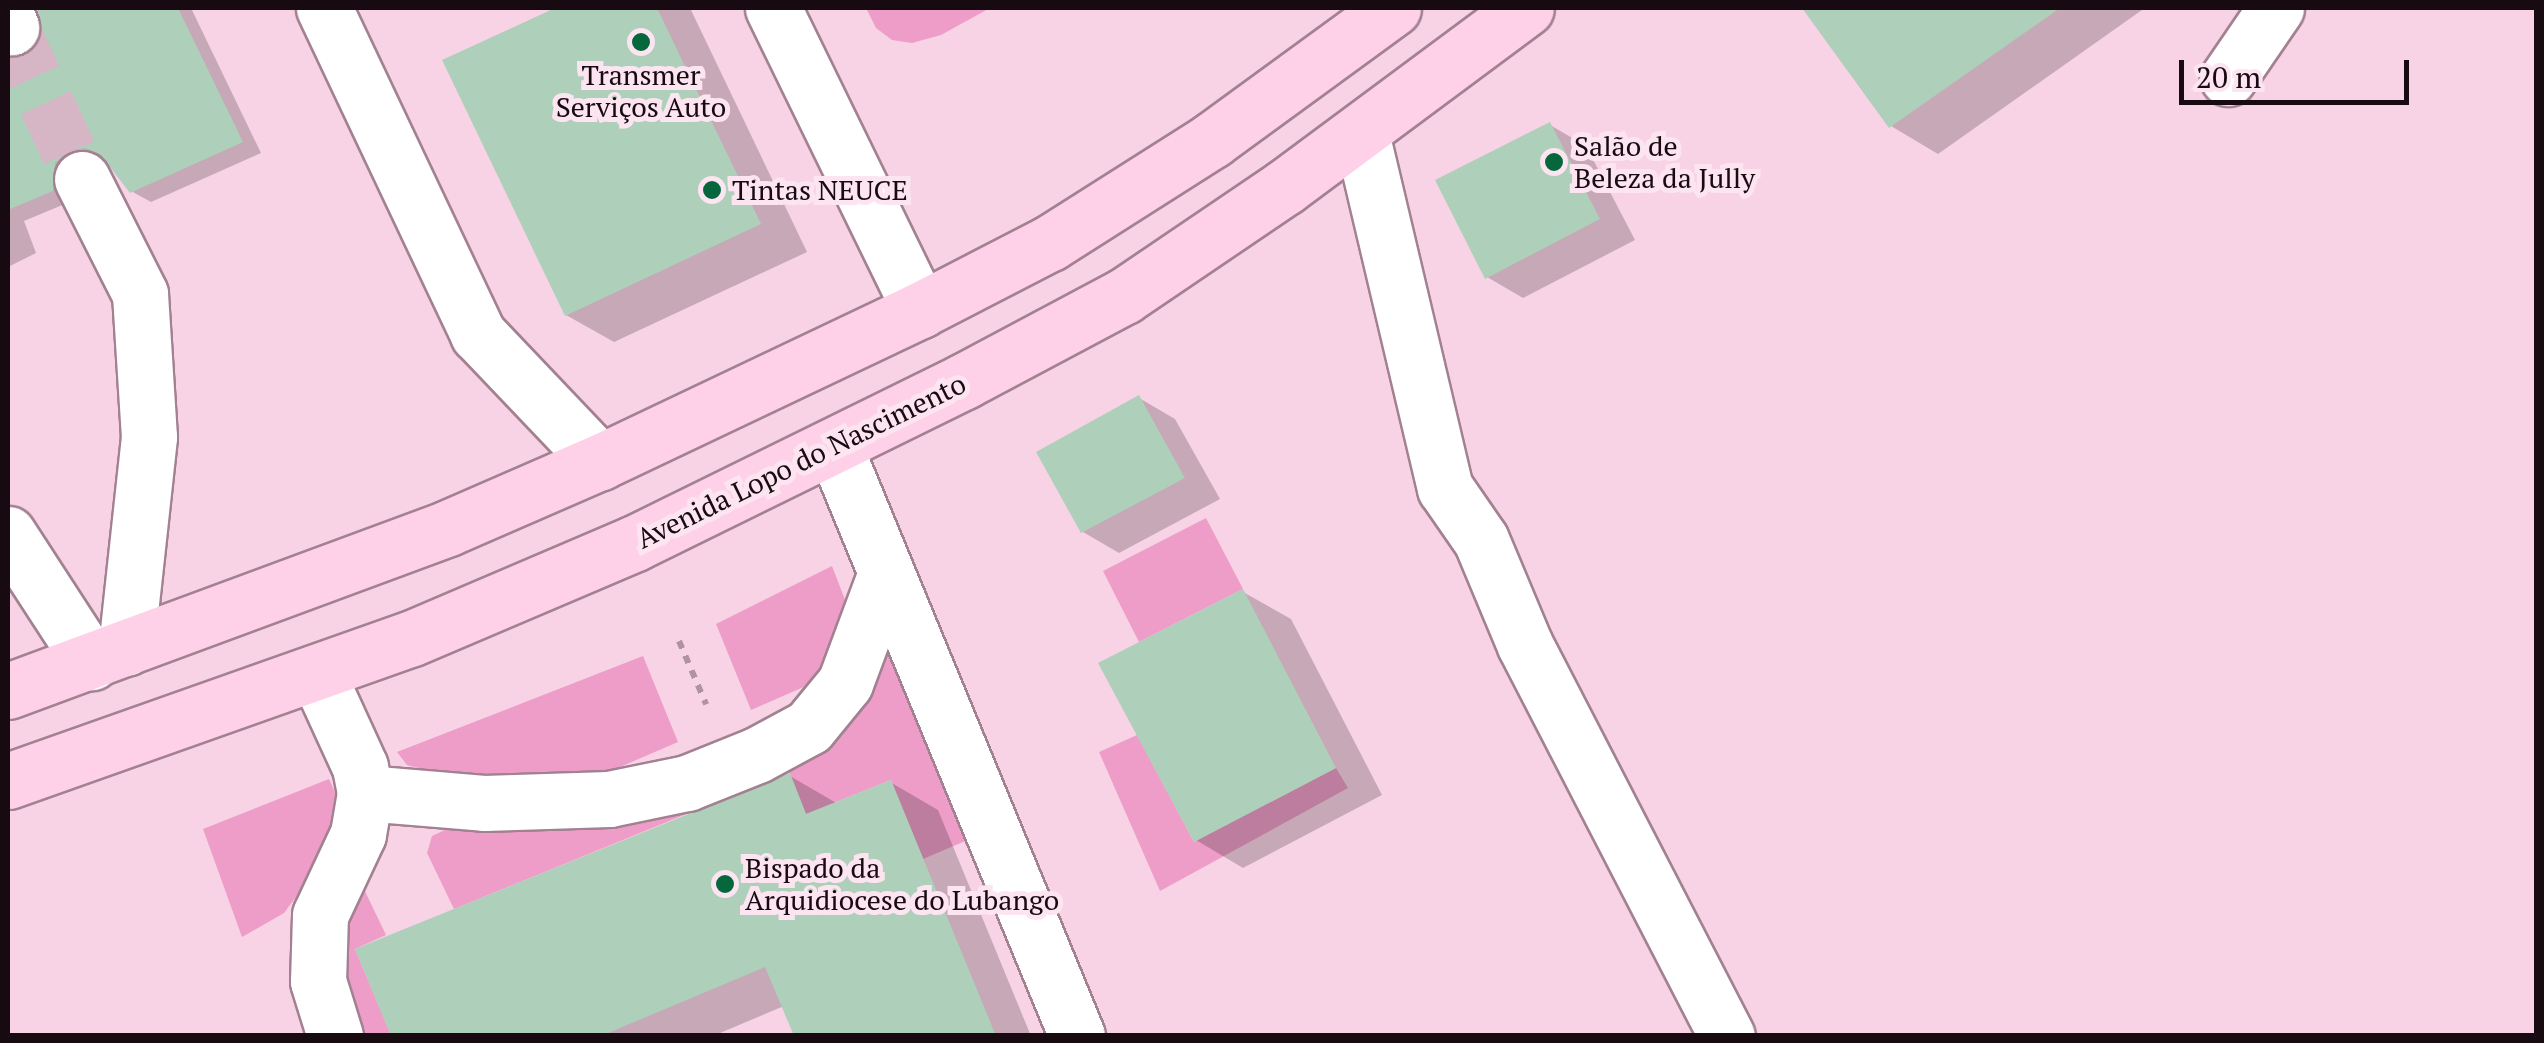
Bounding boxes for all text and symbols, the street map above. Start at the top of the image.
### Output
marker: Transmer Serviços Auto [630,31,652,53]
scale bar [2184,40,2414,102]
text: 20 m [2196,57,2261,97]
place label: Transmer Serviços Auto [556,58,726,124]
place label: Salão de Beleza da Jully [1574,129,1755,195]
marker: Salão de Beleza da Jully [1543,151,1565,173]
place label: Tintas NEUCE [732,173,908,207]
marker: Tintas NEUCE [701,179,723,201]
street label: Avenida Lopo do Nascimento [631,367,971,555]
place label: Bispado da Arquidiocese do Lubango [745,851,1059,917]
marker: Bispado da Arquidiocese do Lubango [714,873,736,895]

